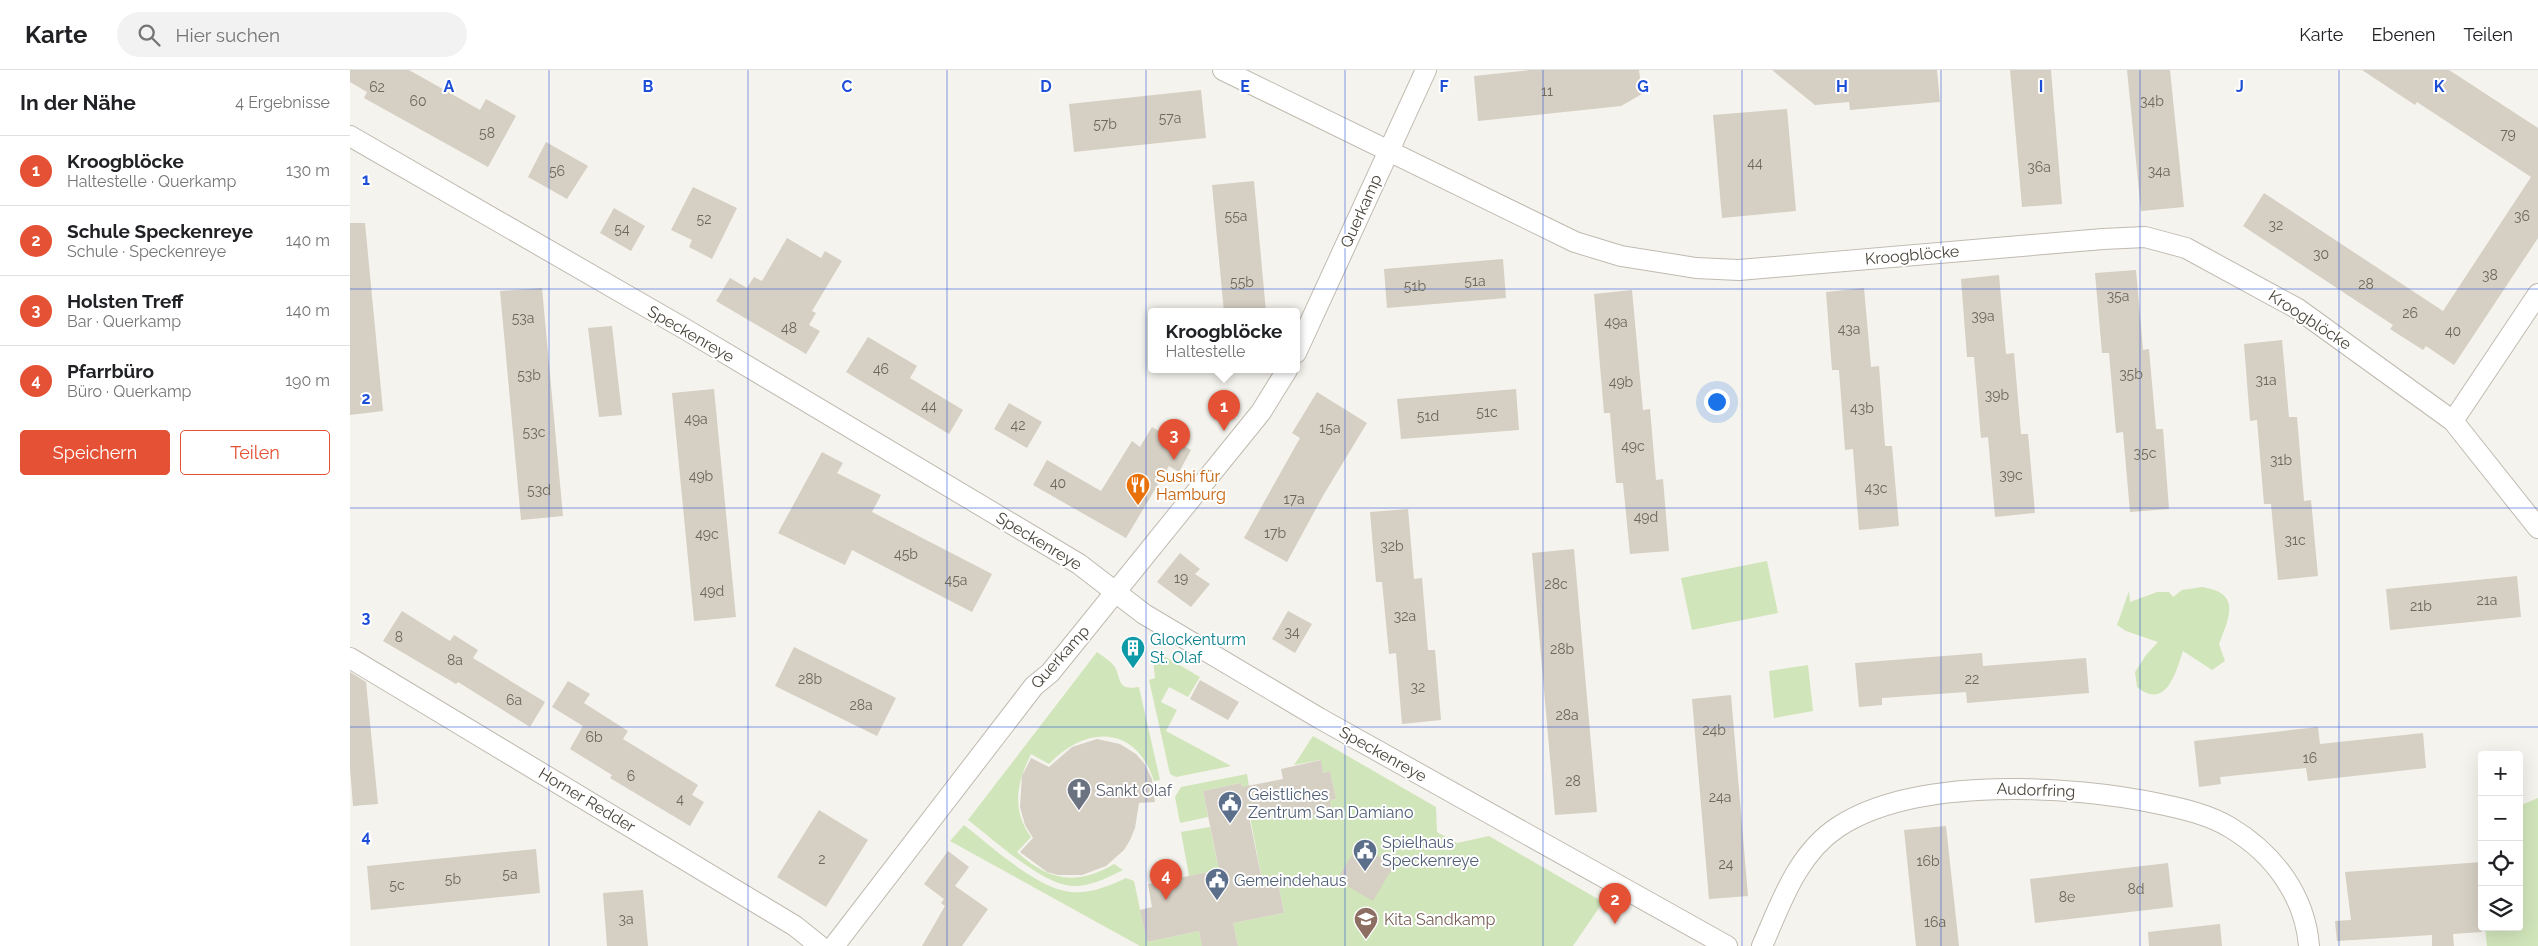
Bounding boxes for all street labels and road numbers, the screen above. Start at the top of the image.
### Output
street label: Querkamp [1336,171,1386,251]
street label: Kroogblöcke [1864,241,1960,269]
street label: Kroogblöcke [2265,286,2355,354]
street label: Speckenreye [644,302,738,366]
street label: Speckenreye [993,508,1085,574]
street label: Querkamp [1027,621,1093,692]
street label: Speckenreye [1336,722,1430,786]
street label: Horner Redder [535,764,639,836]
street label: Audorfring [1996,779,2076,801]

